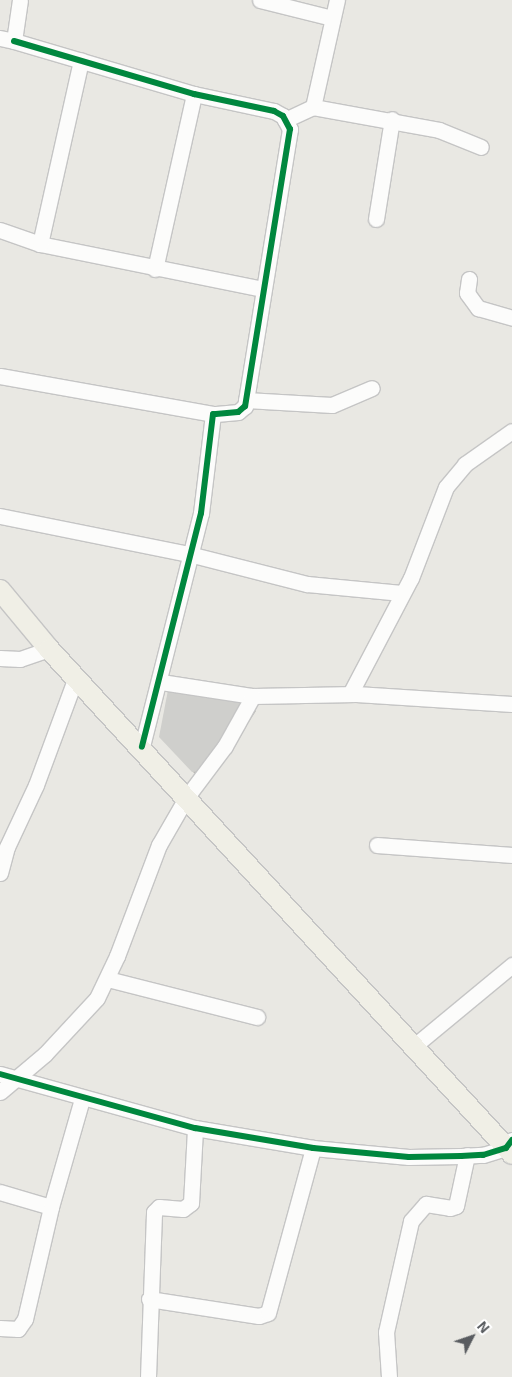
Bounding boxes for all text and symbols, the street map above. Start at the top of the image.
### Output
north arrow [447,1312,497,1362]
text: N [474,1317,493,1336]

